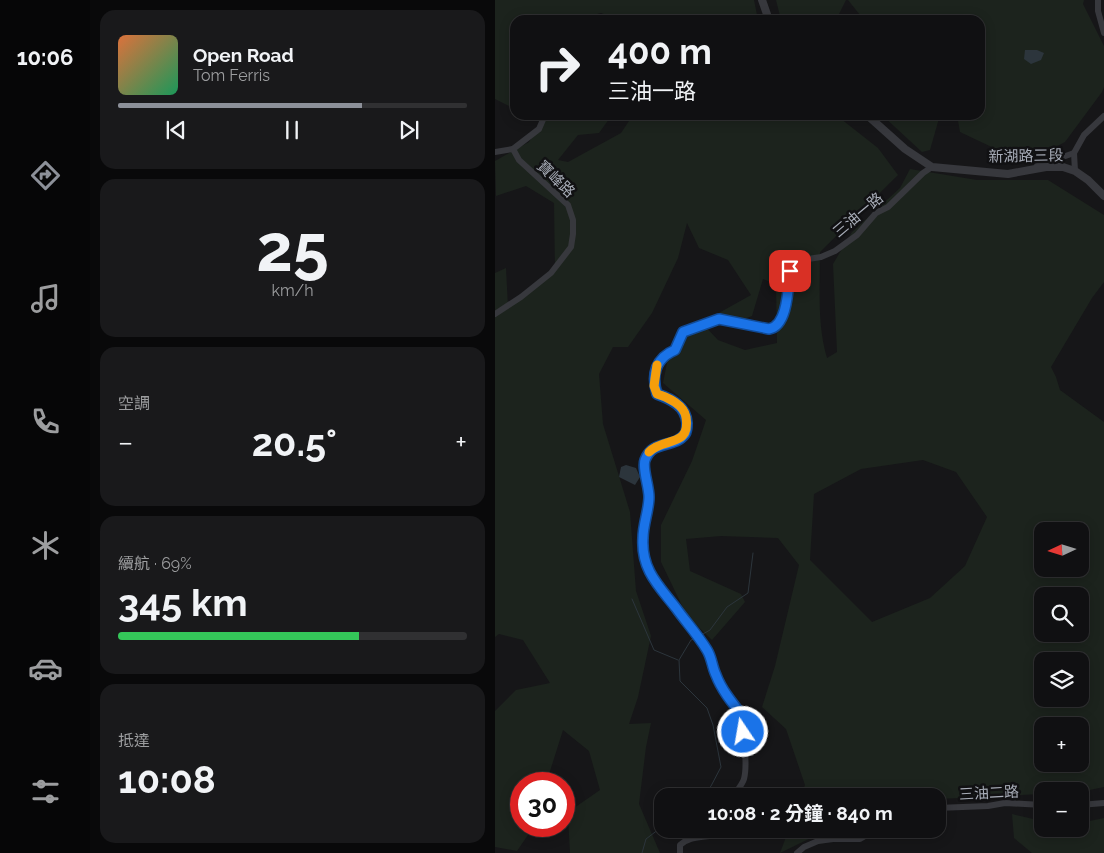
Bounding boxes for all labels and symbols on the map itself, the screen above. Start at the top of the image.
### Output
street label: 新湖路三段 [988,146,1064,166]
street label: 寶峰路 [534,157,578,201]
street label: 三油一路 [829,189,887,241]
pin [769,250,811,292]
north arrow [1034,522,1089,578]
position arrow [716,705,768,757]
speed limit sign: 30 [510,772,575,837]
street label: 三油二路 [959,782,1019,804]

